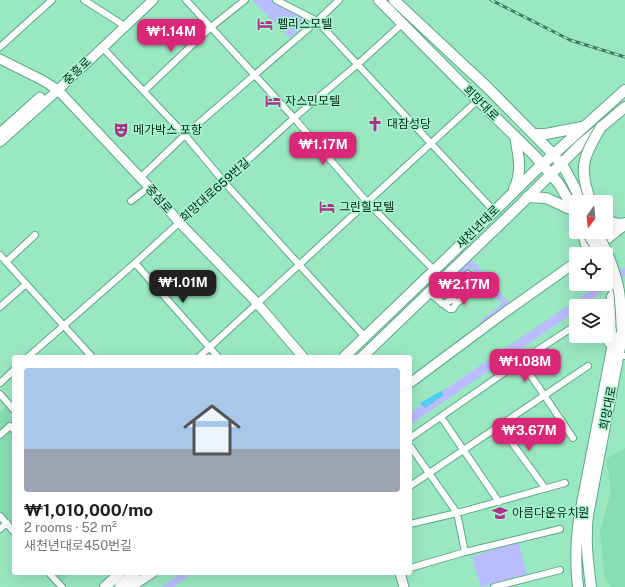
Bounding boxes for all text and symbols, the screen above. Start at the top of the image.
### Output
hotel icon: 펠리스모텔 [256,15,274,33]
place label: 펠리스모텔 [277,17,332,31]
pin: ₩1.14M [138,19,204,53]
text: ₩1.14M [146,24,196,39]
street label: 중흥로 [60,54,94,88]
street label: 희망대로 [460,82,502,124]
hotel icon: 자스민모텔 [264,92,282,110]
place label: 자스민모텔 [285,94,340,108]
church icon: 대잠성당 [366,115,384,133]
place label: 대잠성당 [387,117,431,131]
theatre icon: 메가박스 포항 [112,121,130,139]
place label: 메가박스 포항 [133,123,202,137]
pin: ₩1.17M [290,132,356,166]
text: ₩1.17M [298,137,348,152]
street label: 희망대로659번길 [177,155,253,225]
street label: 중섬로 [143,182,175,216]
north arrow [569,195,613,239]
map controls [569,195,613,343]
hotel icon: 그린힐모텔 [318,198,336,216]
place label: 그린힐모텔 [339,200,394,214]
street label: 새천년대로 [454,203,502,251]
button: locate [569,247,613,291]
pin: ₩1.01M [150,270,216,304]
pin: ₩2.17M [431,272,497,306]
text: ₩1.01M [158,275,208,290]
text: ₩2.17M [438,277,490,292]
button: layers [569,299,613,343]
pin: ₩1.08M [492,349,558,383]
text: ₩1.08M [499,354,551,369]
street label: 희망대로 [597,385,619,431]
icon: home [176,394,248,466]
pin: ₩3.67M [496,418,562,452]
text: ₩3.67M [501,423,557,438]
text: ₩1,010,000/mo [24,500,153,520]
school or university icon: 아름다운유치원 [491,504,509,522]
place label: 아름다운유치원 [512,506,589,520]
text: 2 rooms · 52 m² [24,520,117,535]
text: 새천년대로450번길 [24,538,132,553]

